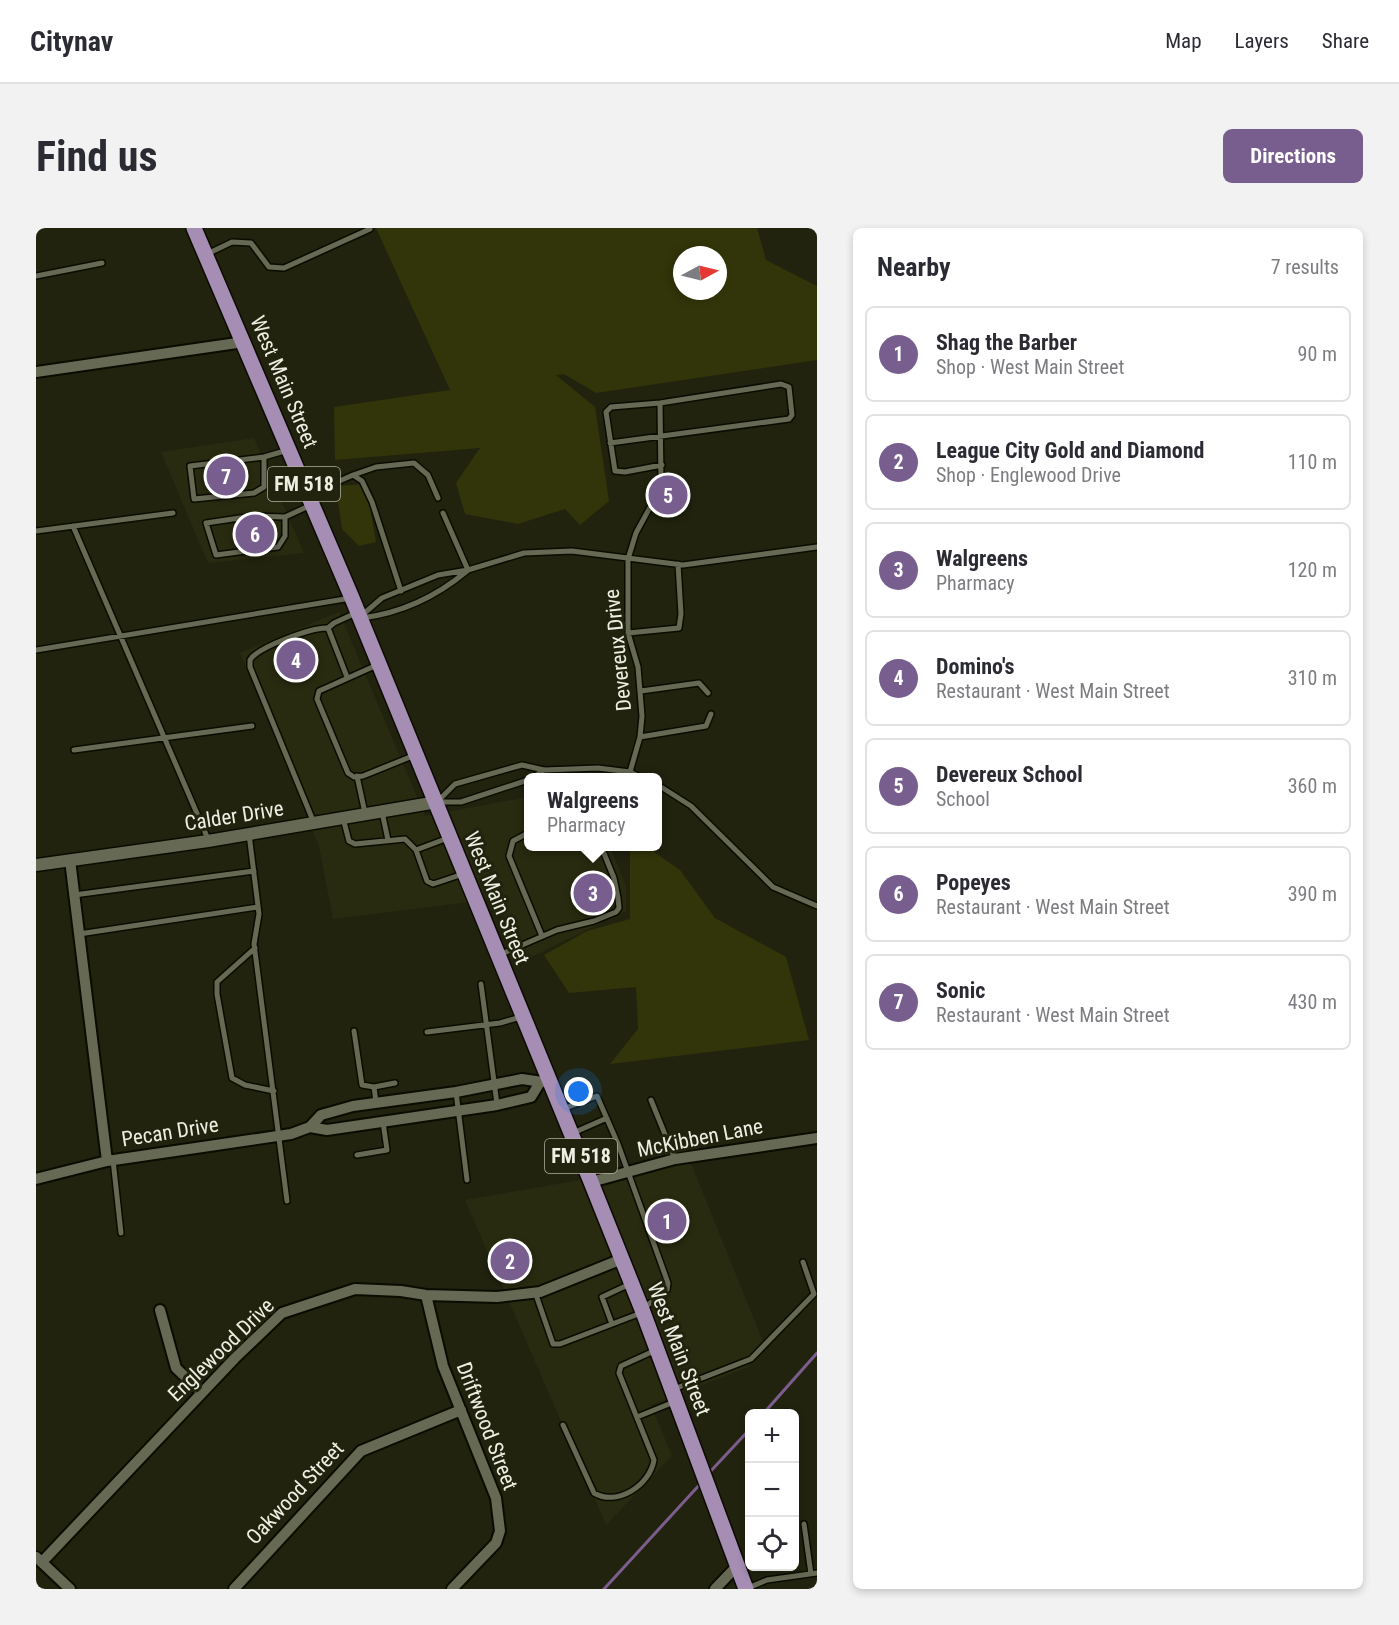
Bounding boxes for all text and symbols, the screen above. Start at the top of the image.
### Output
text: Citynav [30,25,113,58]
text: Map [1165,29,1202,53]
text: Layers [1235,29,1289,53]
text: Share [1322,29,1369,53]
button: Directions [1223,129,1363,183]
text: Find us [36,132,157,181]
north arrow [673,246,727,300]
text: Nearby [877,252,951,282]
text: 7 results [1271,255,1339,279]
street label: West Main Street [245,312,323,452]
text: Shag the Barber [936,330,1077,355]
text: 1 [893,342,904,366]
text: 90 m [1298,342,1337,366]
text: Shop · West Main Street [936,355,1124,379]
text: League City Gold and Diamond [936,438,1204,463]
text: 2 [893,450,904,474]
text: 110 m [1288,450,1337,474]
pin: 7 [206,454,246,498]
text: Shop · Englewood Drive [936,463,1121,487]
road number: FM 518 [268,467,340,501]
pin: 5 [648,472,688,518]
pin: 6 [236,512,274,556]
text: Walgreens [936,546,1028,571]
text: 3 [893,558,904,582]
text: 120 m [1288,558,1337,582]
text: Pharmacy [936,571,1015,595]
street label: Devereux Drive [600,588,636,712]
pin: 4 [276,638,316,682]
text: Domino's [936,654,1015,679]
text: 4 [893,666,904,690]
text: 310 m [1288,666,1337,690]
text: Restaurant · West Main Street [936,679,1170,703]
text: Devereux School [936,762,1083,787]
popup [524,773,662,851]
text: 5 [893,774,904,798]
text: 360 m [1288,774,1337,798]
text: School [936,787,990,811]
text: Walgreens [547,788,639,813]
street label: Calder Drive [183,796,285,836]
text: Pharmacy [547,813,626,837]
street label: West Main Street [459,828,535,968]
pin: 3 [574,870,612,916]
text: Popeyes [936,870,1011,895]
text: 6 [893,882,904,906]
text: 390 m [1288,882,1337,906]
text: Restaurant · West Main Street [936,895,1170,919]
text: Sonic [936,978,985,1003]
text: 7 [893,990,904,1014]
text: 430 m [1288,990,1337,1014]
text: Restaurant · West Main Street [936,1003,1170,1027]
your location [564,1077,593,1106]
street label: Pecan Drive [120,1112,220,1152]
street label: McKibben Lane [635,1114,765,1162]
road number: FM 518 [545,1139,617,1173]
pin: 1 [648,1198,686,1244]
pin: 2 [490,1238,530,1284]
street label: West Main Street [643,1279,715,1419]
street label: Englewood Drive [163,1294,279,1406]
street label: Driftwood Street [452,1359,522,1493]
map controls [745,1409,799,1571]
button: + [745,1409,799,1463]
street label: Oakwood Street [241,1437,349,1549]
button: − [745,1463,799,1517]
button: locate [745,1517,799,1571]

